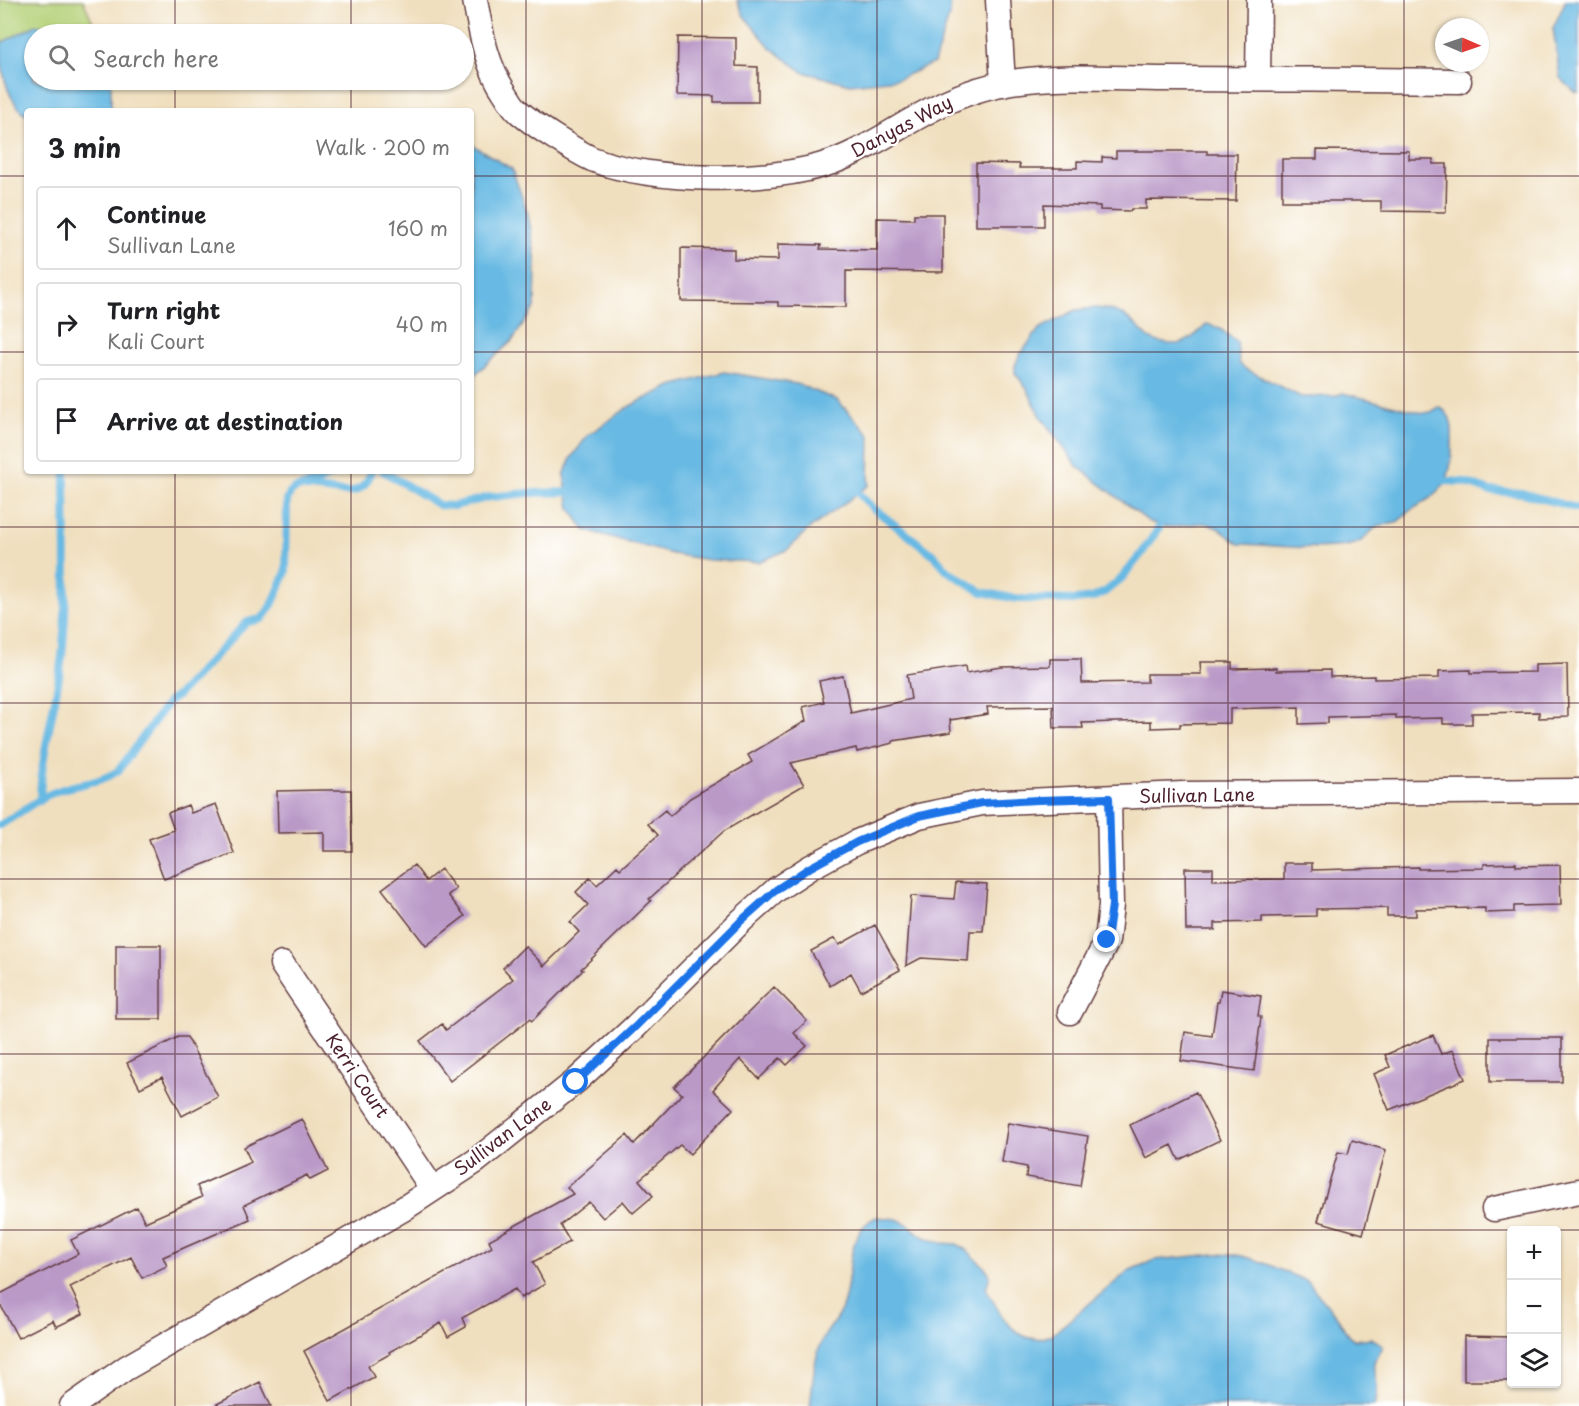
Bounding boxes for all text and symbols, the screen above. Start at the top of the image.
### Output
north arrow [1435,18,1489,72]
search box [24,24,474,90]
icon: search [45,41,78,74]
text: Search here [93,41,219,74]
street label: Danyas Way [846,88,957,164]
text: 3 min [48,128,121,167]
text: Walk · 200 m [315,132,450,162]
text: Continue [107,197,206,230]
icon: ahead [50,212,83,245]
text: 160 m [388,213,448,243]
text: Sullivan Lane [107,230,236,260]
text: Turn right [107,293,220,326]
icon: right [50,308,83,341]
text: 40 m [396,309,448,339]
text: Kali Court [107,326,205,356]
icon: arrive [50,404,83,437]
text: Arrive at destination [107,404,343,437]
street label: Sullivan Lane [1139,780,1255,809]
route end [1093,926,1119,952]
street label: Kerri Court [320,1028,396,1123]
route start [562,1068,588,1094]
street label: Sullivan Lane [448,1090,557,1182]
map controls [1507,1226,1561,1388]
button: + [1507,1226,1561,1280]
button: − [1507,1280,1561,1334]
button: layers [1507,1334,1561,1388]

